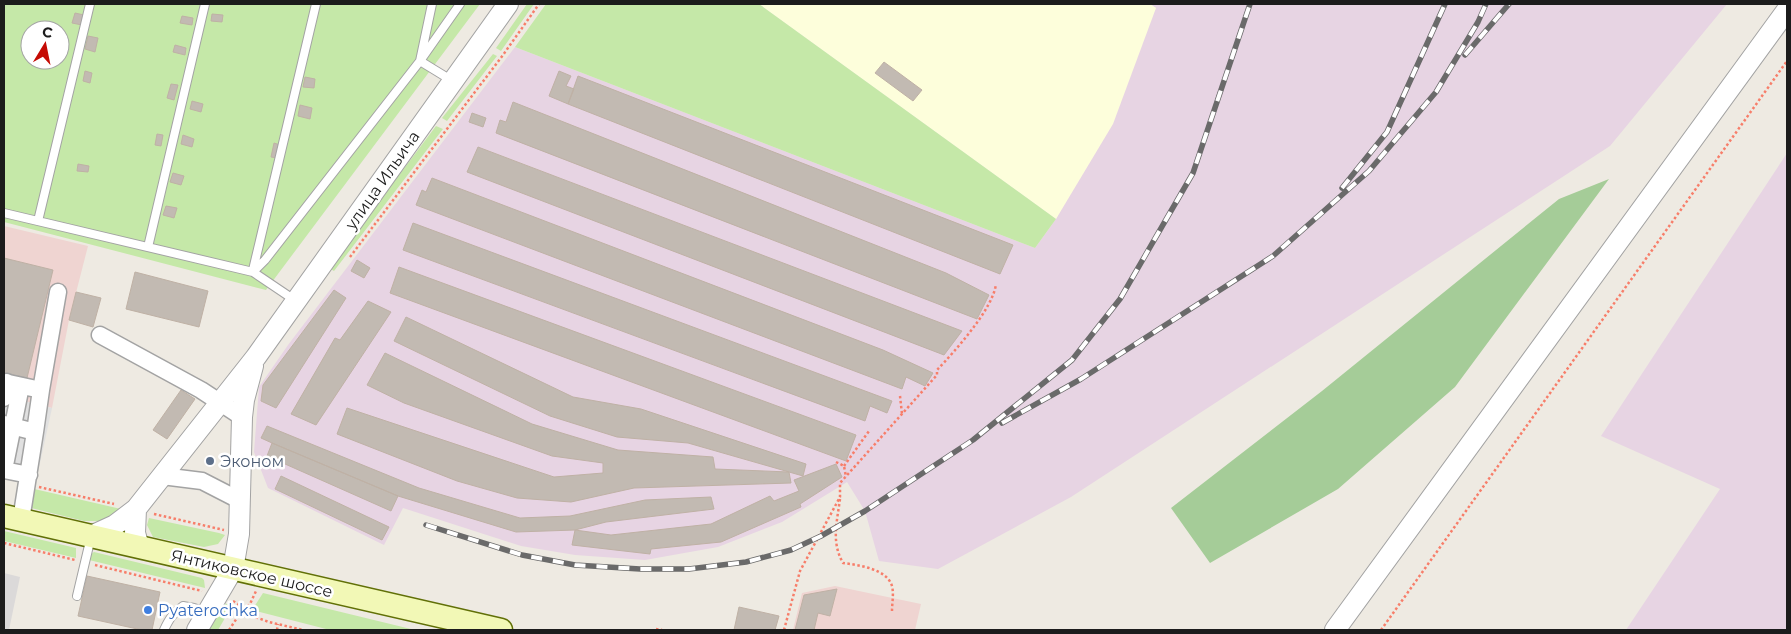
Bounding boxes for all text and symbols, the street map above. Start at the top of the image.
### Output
north arrow [20,20,70,70]
text: С [41,22,54,42]
street label: улица Ильича [341,127,424,234]
place label: Эконом [220,452,284,471]
marker: Эконом [204,455,216,467]
street label: Янтиковское шоссе [169,546,334,601]
place label: Pyaterochka [158,601,258,620]
marker: Pyaterochka [142,604,154,616]

